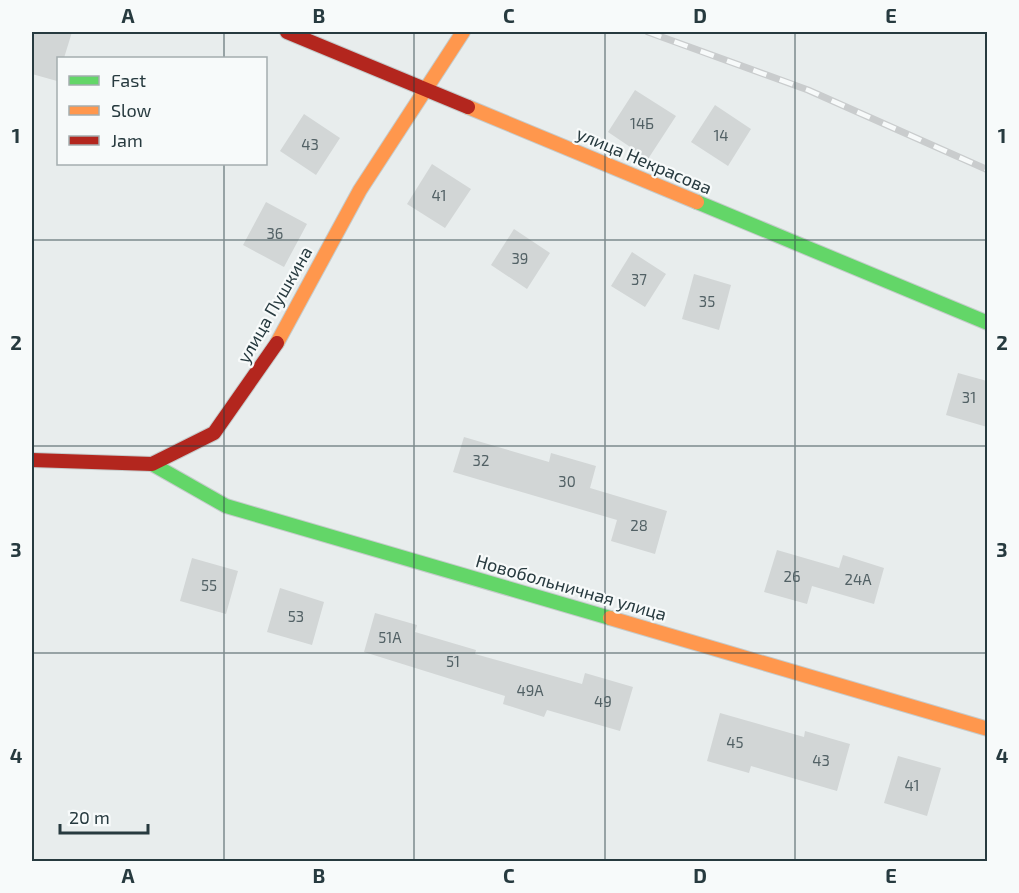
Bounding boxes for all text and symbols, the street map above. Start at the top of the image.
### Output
text: A [121,3,135,27]
text: B [313,3,325,27]
text: C [503,3,515,27]
text: D [693,3,707,27]
text: E [885,3,897,27]
legend [57,57,267,165]
text: Fast [111,69,146,91]
text: Slow [111,99,152,121]
house number: 14Б [630,114,654,132]
street label: улица Некрасова [573,122,715,199]
text: 1 [12,123,20,147]
text: 1 [998,123,1006,147]
house number: 14 [713,126,729,144]
text: Jam [111,129,143,151]
house number: 43 [301,135,319,153]
house number: 41 [431,186,447,204]
house number: 36 [267,224,283,242]
street label: улица Пушкина [232,242,316,367]
house number: 39 [512,249,528,267]
house number: 37 [631,270,647,288]
house number: 35 [699,292,715,310]
text: 2 [10,330,22,354]
text: 2 [996,330,1008,354]
house number: 31 [962,388,976,406]
house number: 32 [473,451,489,469]
house number: 30 [558,472,576,490]
house number: 28 [630,516,648,534]
text: 3 [10,537,22,561]
text: 3 [996,537,1008,561]
street label: Новобольничная улица [473,549,669,625]
house number: 26 [783,567,801,585]
house number: 24А [845,570,872,588]
house number: 55 [201,576,217,594]
house number: 53 [288,607,304,625]
house number: 51А [378,628,402,646]
house number: 51 [446,652,460,670]
house number: 49А [516,681,544,699]
house number: 49 [594,692,612,710]
house number: 45 [726,733,744,751]
text: 4 [10,743,23,767]
text: 4 [996,743,1009,767]
house number: 43 [812,751,830,769]
house number: 41 [904,776,920,794]
scale bar [60,797,148,835]
text: 20 m [69,806,110,828]
text: A [121,863,135,887]
text: B [313,863,325,887]
text: C [503,863,515,887]
text: D [693,863,707,887]
text: E [885,863,897,887]

